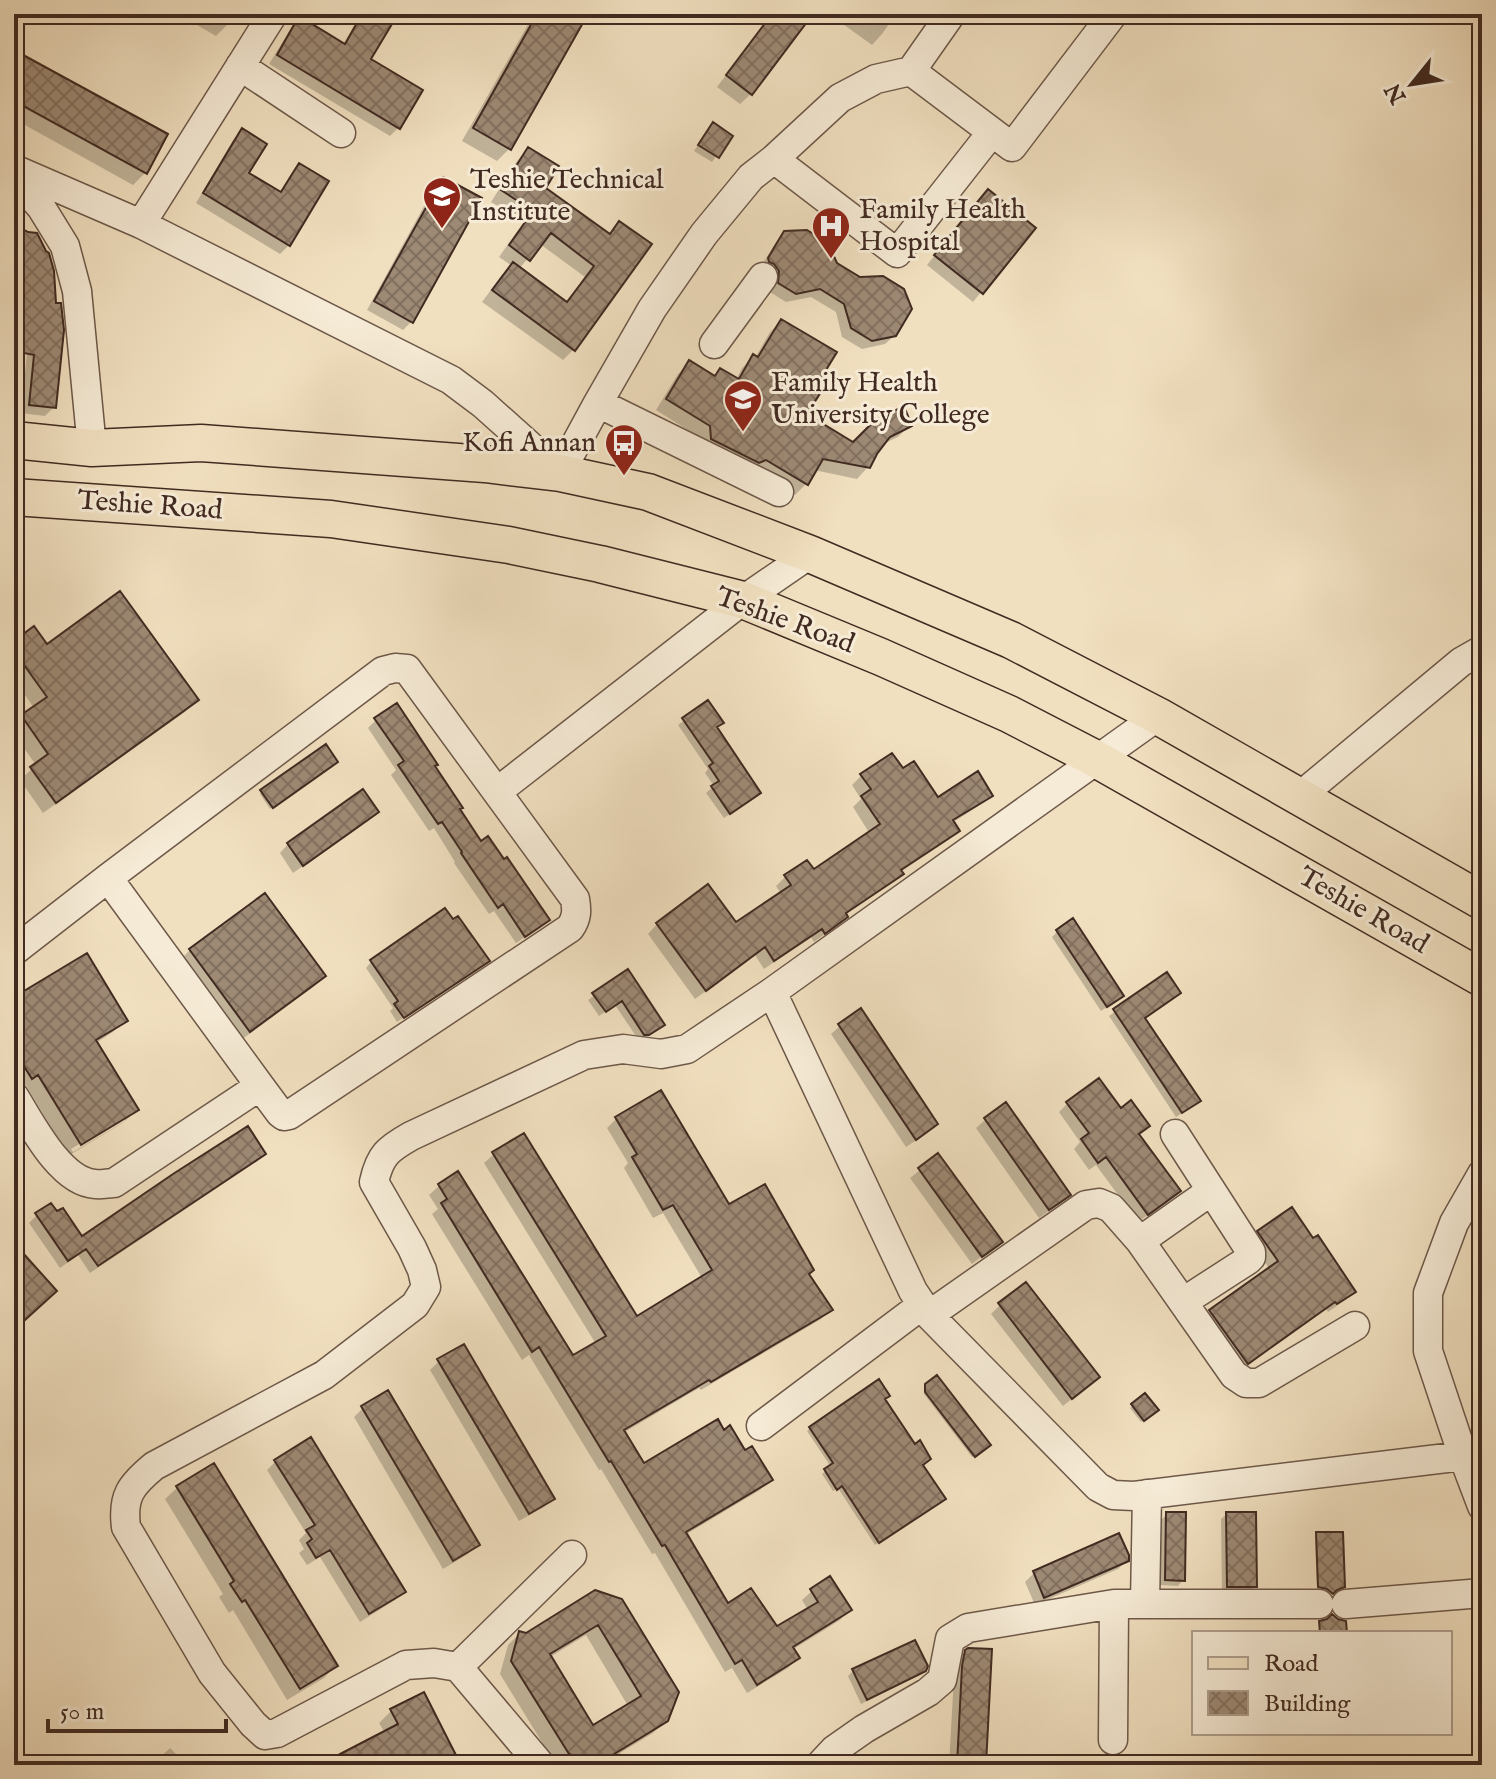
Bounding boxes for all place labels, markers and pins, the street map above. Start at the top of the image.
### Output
place label: Teshie Technical Institute [470,163,664,230]
school or university icon: Teshie Technical Institute [421,175,463,230]
place label: Family Health Hospital [859,193,1026,260]
hospital icon: Family Health Hospital [810,205,852,260]
place label: Family Health University College [771,366,990,433]
school or university icon: Family Health University College [722,378,764,433]
bus stop icon: Kofi Annan [603,422,645,477]
place label: Kofi Annan [463,426,596,461]

